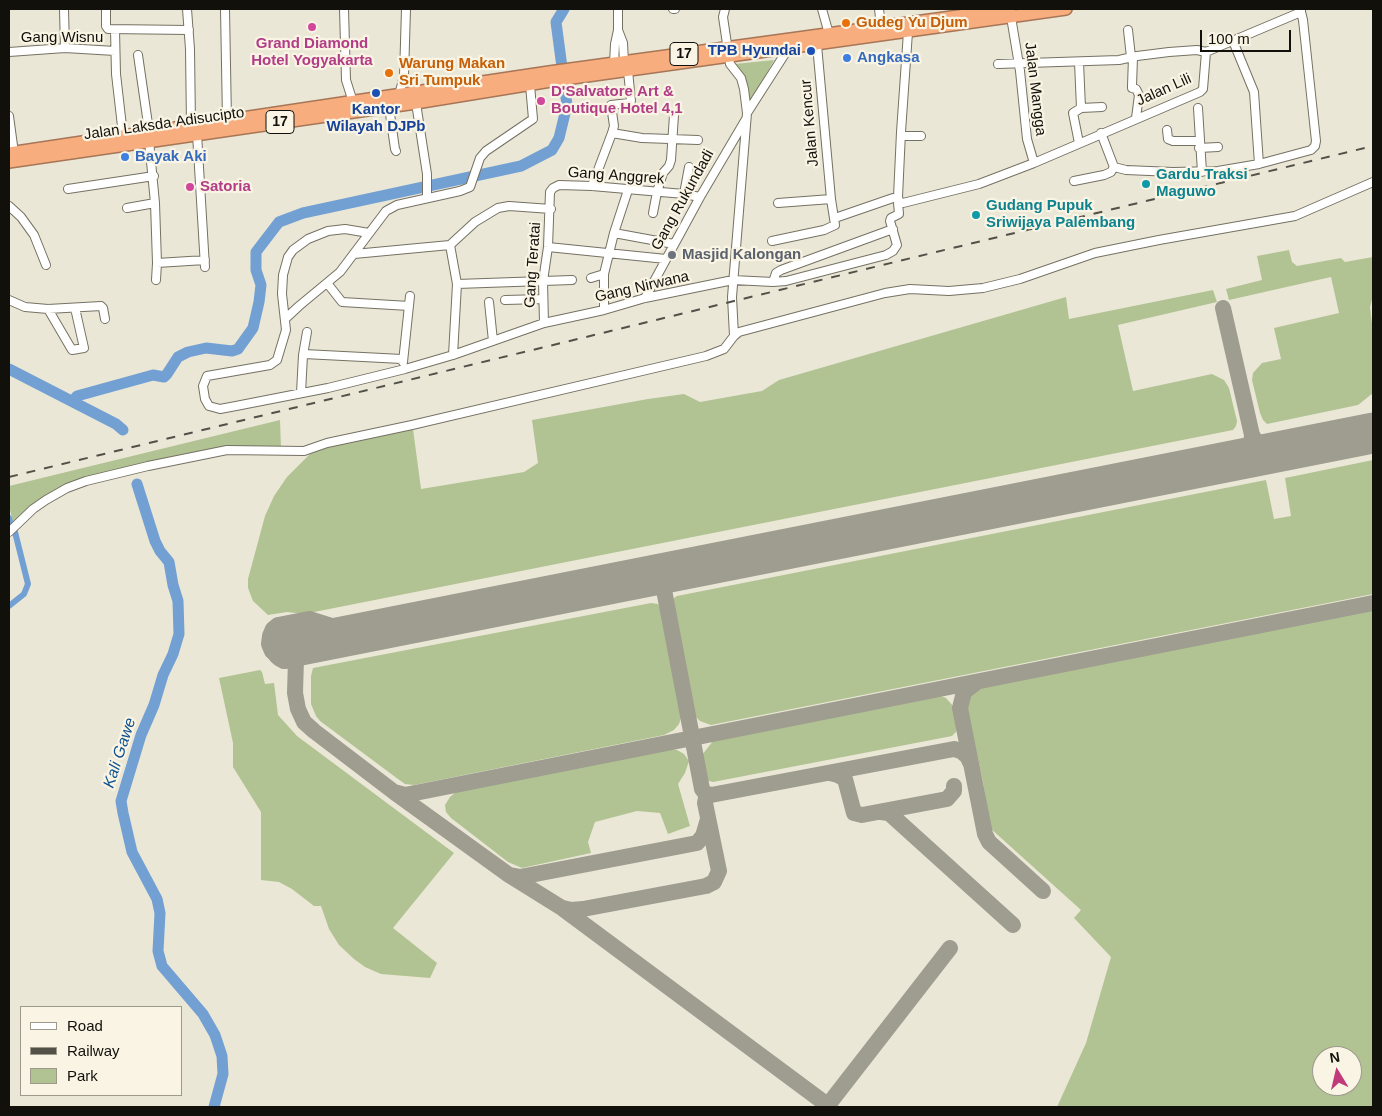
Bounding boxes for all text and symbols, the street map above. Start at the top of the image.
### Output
place label: Gudeg Yu Djum [856,14,968,32]
marker: Gudeg Yu Djum [840,17,852,29]
scale bar [1202,20,1293,52]
marker: Grand Diamond Hotel Yogyakarta [306,21,318,33]
street label: Gang Wisnu [21,29,103,47]
text: 100 m [1208,30,1250,47]
place label: Grand Diamond Hotel Yogyakarta [251,35,373,70]
street label: Jalan Mangga [1020,41,1050,137]
road number: 17 [670,42,698,66]
place label: TPB Hyundai [708,42,801,60]
marker: TPB Hyundai [805,45,817,57]
place label: Angkasa [857,49,920,67]
marker: Angkasa [841,52,853,64]
place label: Warung Makan Sri Tumpuk [399,55,505,90]
marker: Warung Makan Sri Tumpuk [383,67,395,79]
street label: Jalan Lili [1134,70,1194,110]
street label: Jalan Kencur [797,79,823,167]
place label: D'Salvatore Art & Boutique Hotel 4,1 [551,83,683,118]
marker: Kantor Wilayah DJPb [370,87,382,99]
marker: D'Salvatore Art & Boutique Hotel 4,1 [535,95,547,107]
place label: Kantor Wilayah DJPb [326,101,426,136]
street label: Jalan Laksda Adisucipto [83,104,245,144]
road number: 17 [266,110,294,134]
street label: Gang Rukundadi [648,146,718,254]
place label: Bayak Aki [135,148,207,166]
marker: Bayak Aki [119,151,131,163]
street label: Gang Anggrek [567,164,665,188]
place label: Gardu Traksi Maguwo [1156,166,1248,201]
place label: Satoria [200,178,251,196]
marker: Gardu Traksi Maguwo [1140,178,1152,190]
marker: Satoria [184,181,196,193]
place label: Gudang Pupuk Sriwijaya Palembang [986,197,1135,232]
marker: Gudang Pupuk Sriwijaya Palembang [970,209,982,221]
street label: Gang Teratai [521,222,545,308]
place label: Masjid Kalongan [682,246,801,264]
marker: Masjid Kalongan [666,249,678,261]
street label: Gang Nirwana [593,267,691,307]
water label: Kali Gawe [100,715,140,791]
legend [20,1006,182,1096]
text: Road [67,1017,103,1034]
text: Railway [67,1042,120,1059]
north arrow [1312,1046,1362,1096]
text: N [1329,1048,1341,1066]
text: Park [67,1067,98,1084]

